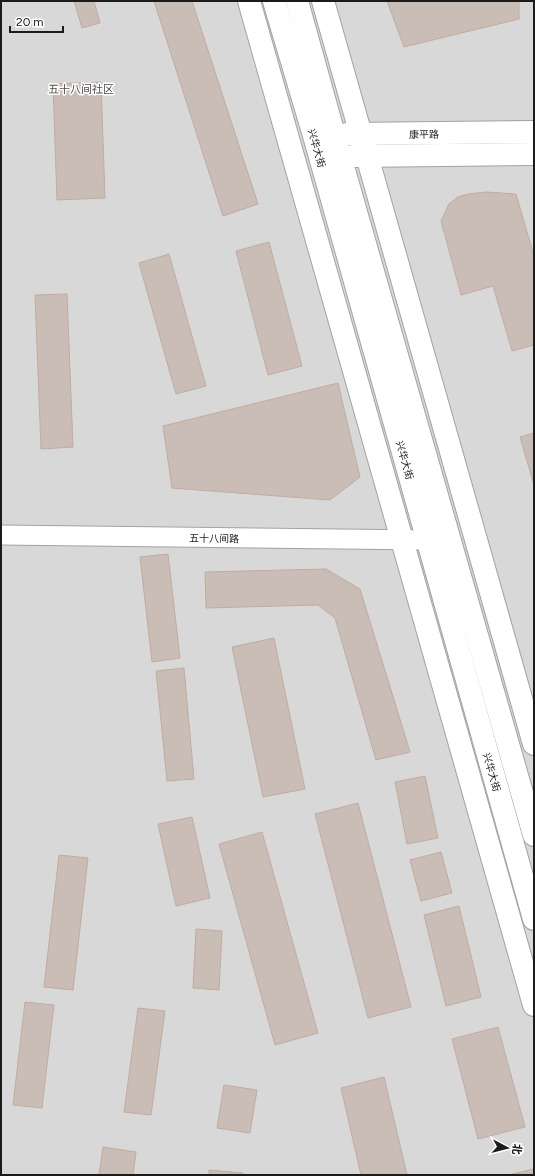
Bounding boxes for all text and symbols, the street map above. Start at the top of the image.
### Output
scale bar [10,8,63,34]
text: 20 m [16,15,44,29]
district label: 五十八间社区 [48,83,114,96]
street label: 兴华大街 [305,127,328,169]
street label: 康平路 [409,128,439,141]
street label: 兴华大街 [393,439,416,481]
street label: 五十八间路 [189,532,239,545]
street label: 兴华大街 [480,751,503,793]
north arrow [487,1128,527,1168]
text: 北 [509,1143,524,1155]

